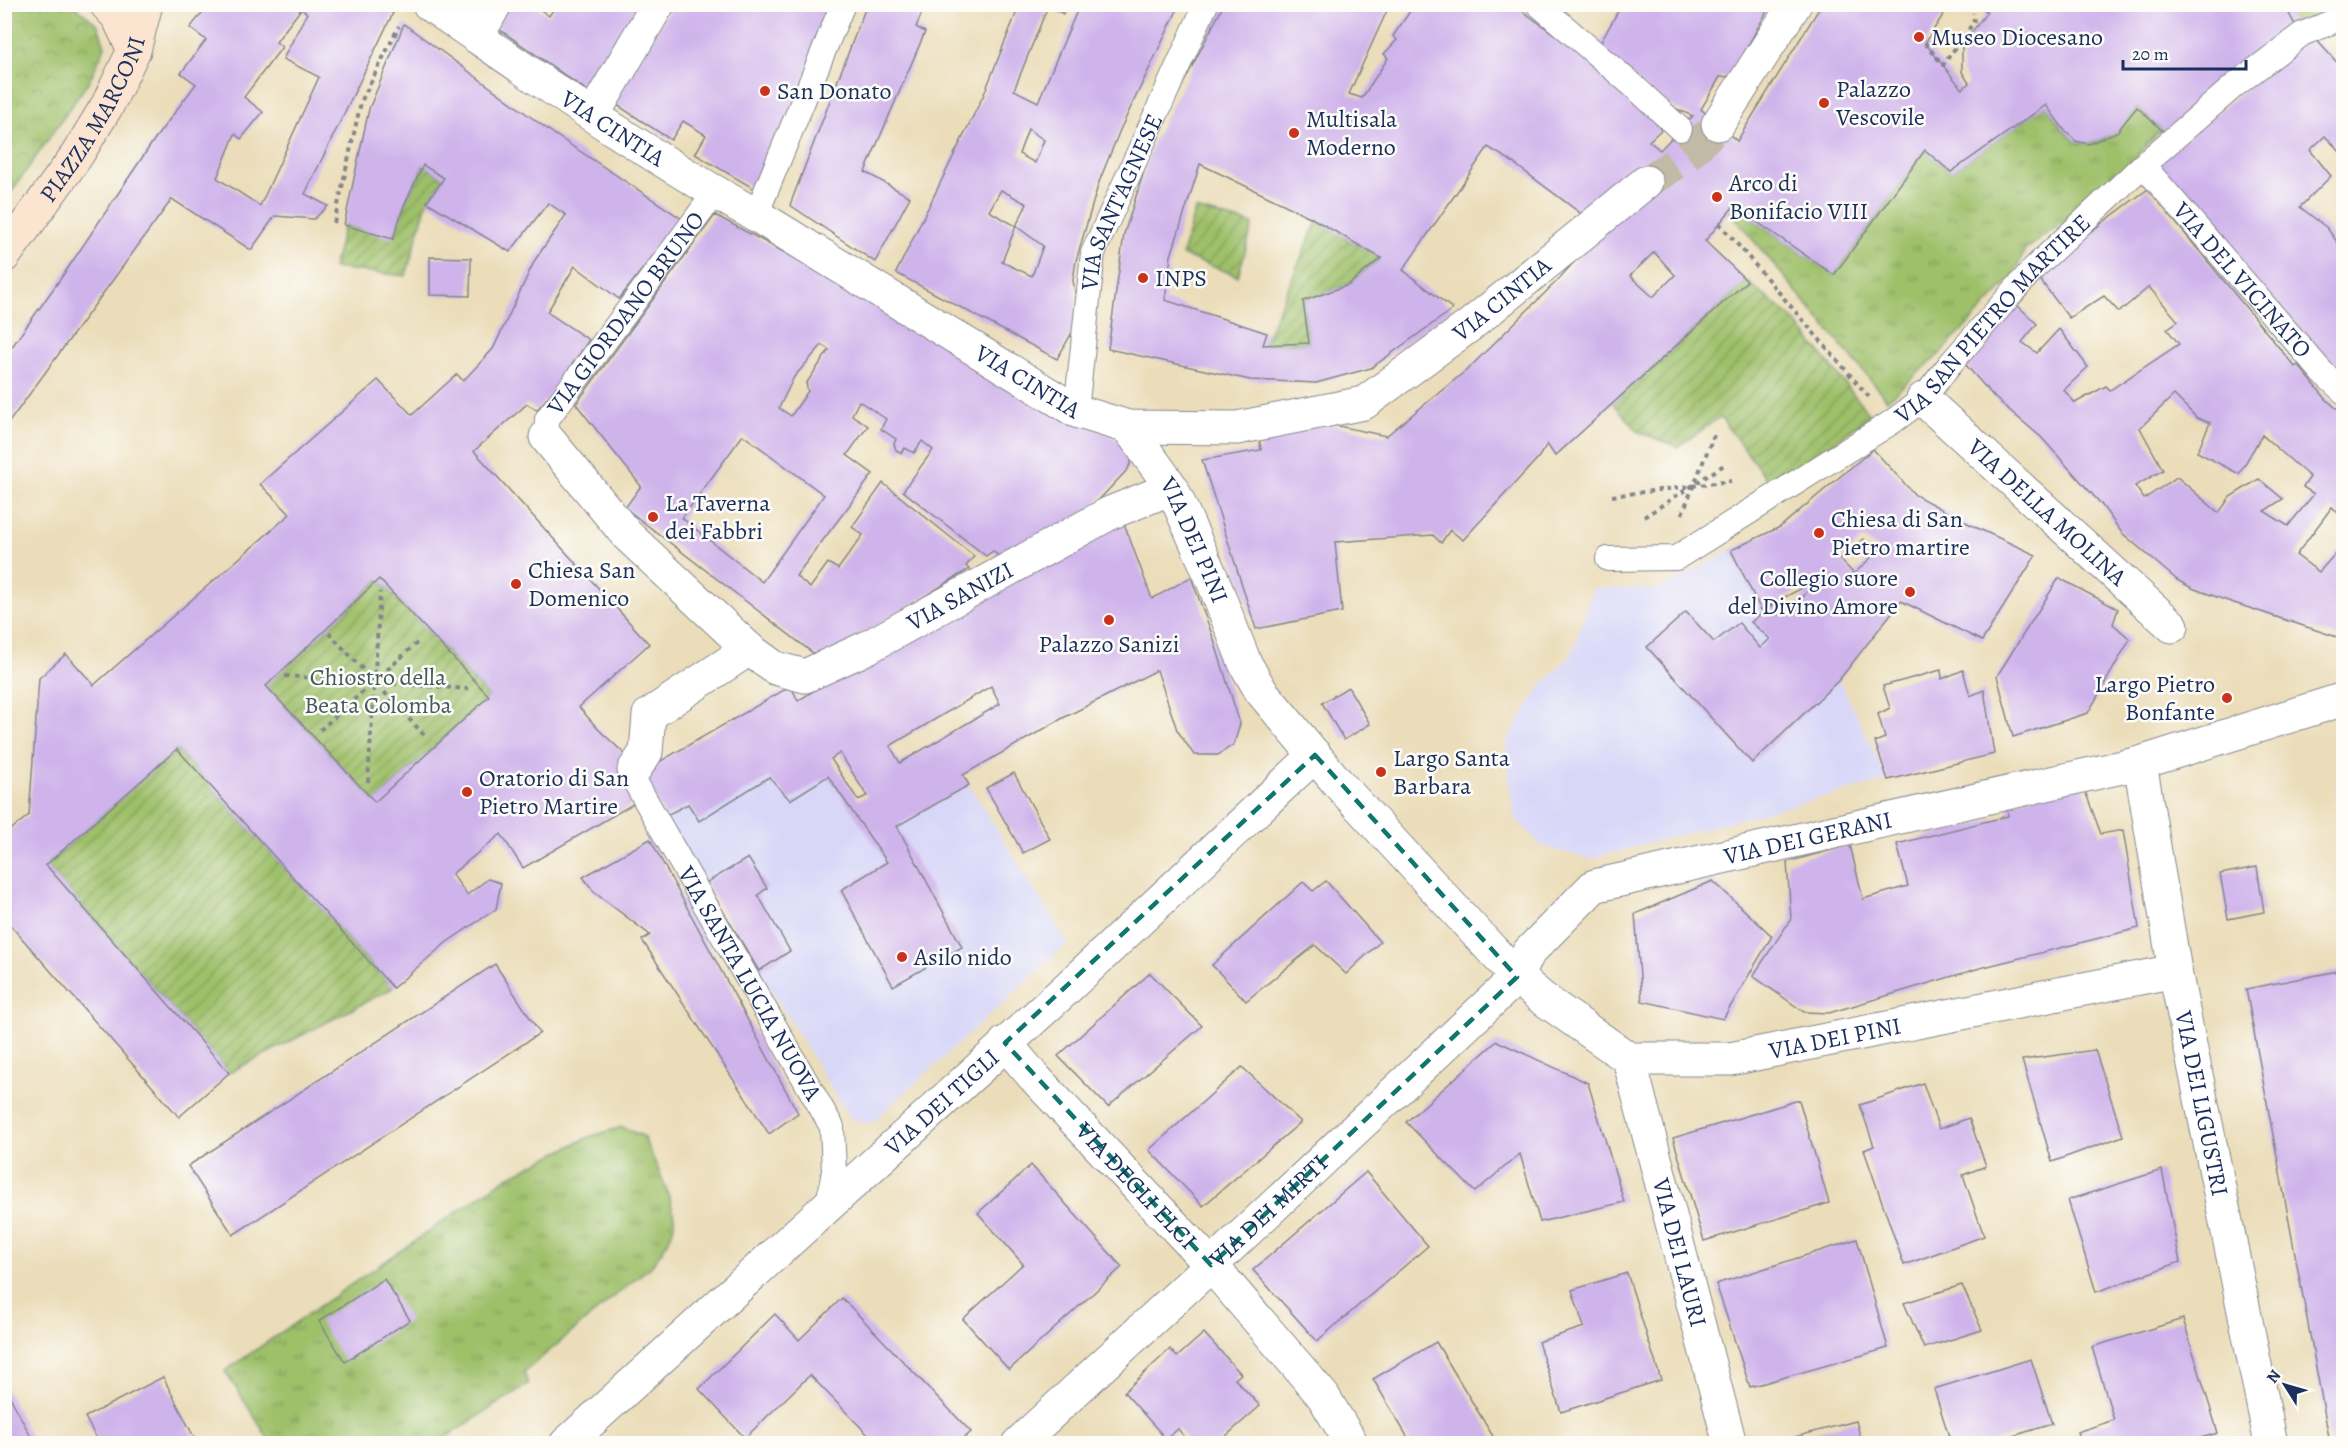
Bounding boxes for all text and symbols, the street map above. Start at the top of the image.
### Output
place label: Museo Diocesano [1931,21,2103,53]
marker: Museo Diocesano [1912,30,1926,44]
street label: PIAZZA MARCONI [32,33,153,209]
scale bar [2123,33,2246,71]
text: 20 m [2132,42,2169,66]
place label: Palazzo Vescovile [1835,73,1925,133]
place label: San Donato [777,75,891,107]
street label: VIA CINTIA [554,82,672,174]
marker: San Donato [758,84,772,98]
marker: Palazzo Vescovile [1817,96,1831,110]
place label: Multisala Moderno [1306,103,1398,163]
street label: VIA SANT'AGNESE [1073,109,1170,293]
marker: Multisala Moderno [1287,126,1301,140]
place label: Arco di Bonifacio VIII [1728,167,1868,227]
marker: Arco di Bonifacio VIII [1710,190,1724,204]
street label: VIA DEL VICINATO [2165,194,2319,365]
street label: VIA GIORDANO BRUNO [539,205,712,422]
street label: VIA SAN PIETRO MARTIRE [1887,207,2097,431]
street label: VIA CINTIA [1445,249,1558,349]
place label: INPS [1155,262,1207,294]
marker: INPS [1136,271,1150,285]
street label: VIA CINTIA [968,336,1087,426]
street label: VIA DELLA MOLINA [1960,431,2134,593]
street label: VIA DEI PINI [1152,469,1236,608]
place label: La Taverna dei Fabbri [665,487,771,547]
place label: Chiesa di San Pietro martire [1831,503,1970,563]
marker: La Taverna dei Fabbri [646,510,660,524]
marker: Chiesa di San Pietro martire [1812,526,1826,540]
place label: Chiesa San Domenico [528,554,636,614]
street label: VIA SANIZI [900,554,1019,639]
place label: Collegio suore del Divino Amore [1728,562,1898,622]
marker: Chiesa San Domenico [509,577,523,591]
marker: Collegio suore del Divino Amore [1903,585,1917,599]
marker: Palazzo Sanizi [1102,613,1116,627]
place label: Palazzo Sanizi [1039,628,1179,660]
park label: Chiostro della Beata Colomba [304,661,453,721]
place label: Largo Pietro Bonfante [2094,668,2215,728]
marker: Largo Pietro Bonfante [2220,691,2234,705]
place label: Largo Santa Barbara [1393,742,1511,802]
place label: Oratorio di San Pietro Martire [479,762,629,822]
marker: Largo Santa Barbara [1374,765,1388,779]
marker: Oratorio di San Pietro Martire [460,785,474,799]
street label: VIA DEI GERANI [1720,803,1895,872]
street label: VIA SANTA LUCIA NUOVA [670,859,830,1107]
place label: Asilo nido [913,941,1012,973]
marker: Asilo nido [895,950,909,964]
street label: VIA DEI LIGUSTRI [2167,1007,2236,1199]
street label: VIA DEI PINI [1765,1010,1904,1067]
street label: VIA DEI TIGLI [877,1042,1006,1163]
street label: VIA DEGLI ELCI [1068,1114,1204,1256]
street label: VIA DEI MIRTI [1201,1147,1335,1275]
street label: VIA DEI LAURI [1645,1174,1715,1330]
north arrow [2255,1355,2315,1415]
text: N [2262,1365,2286,1388]

